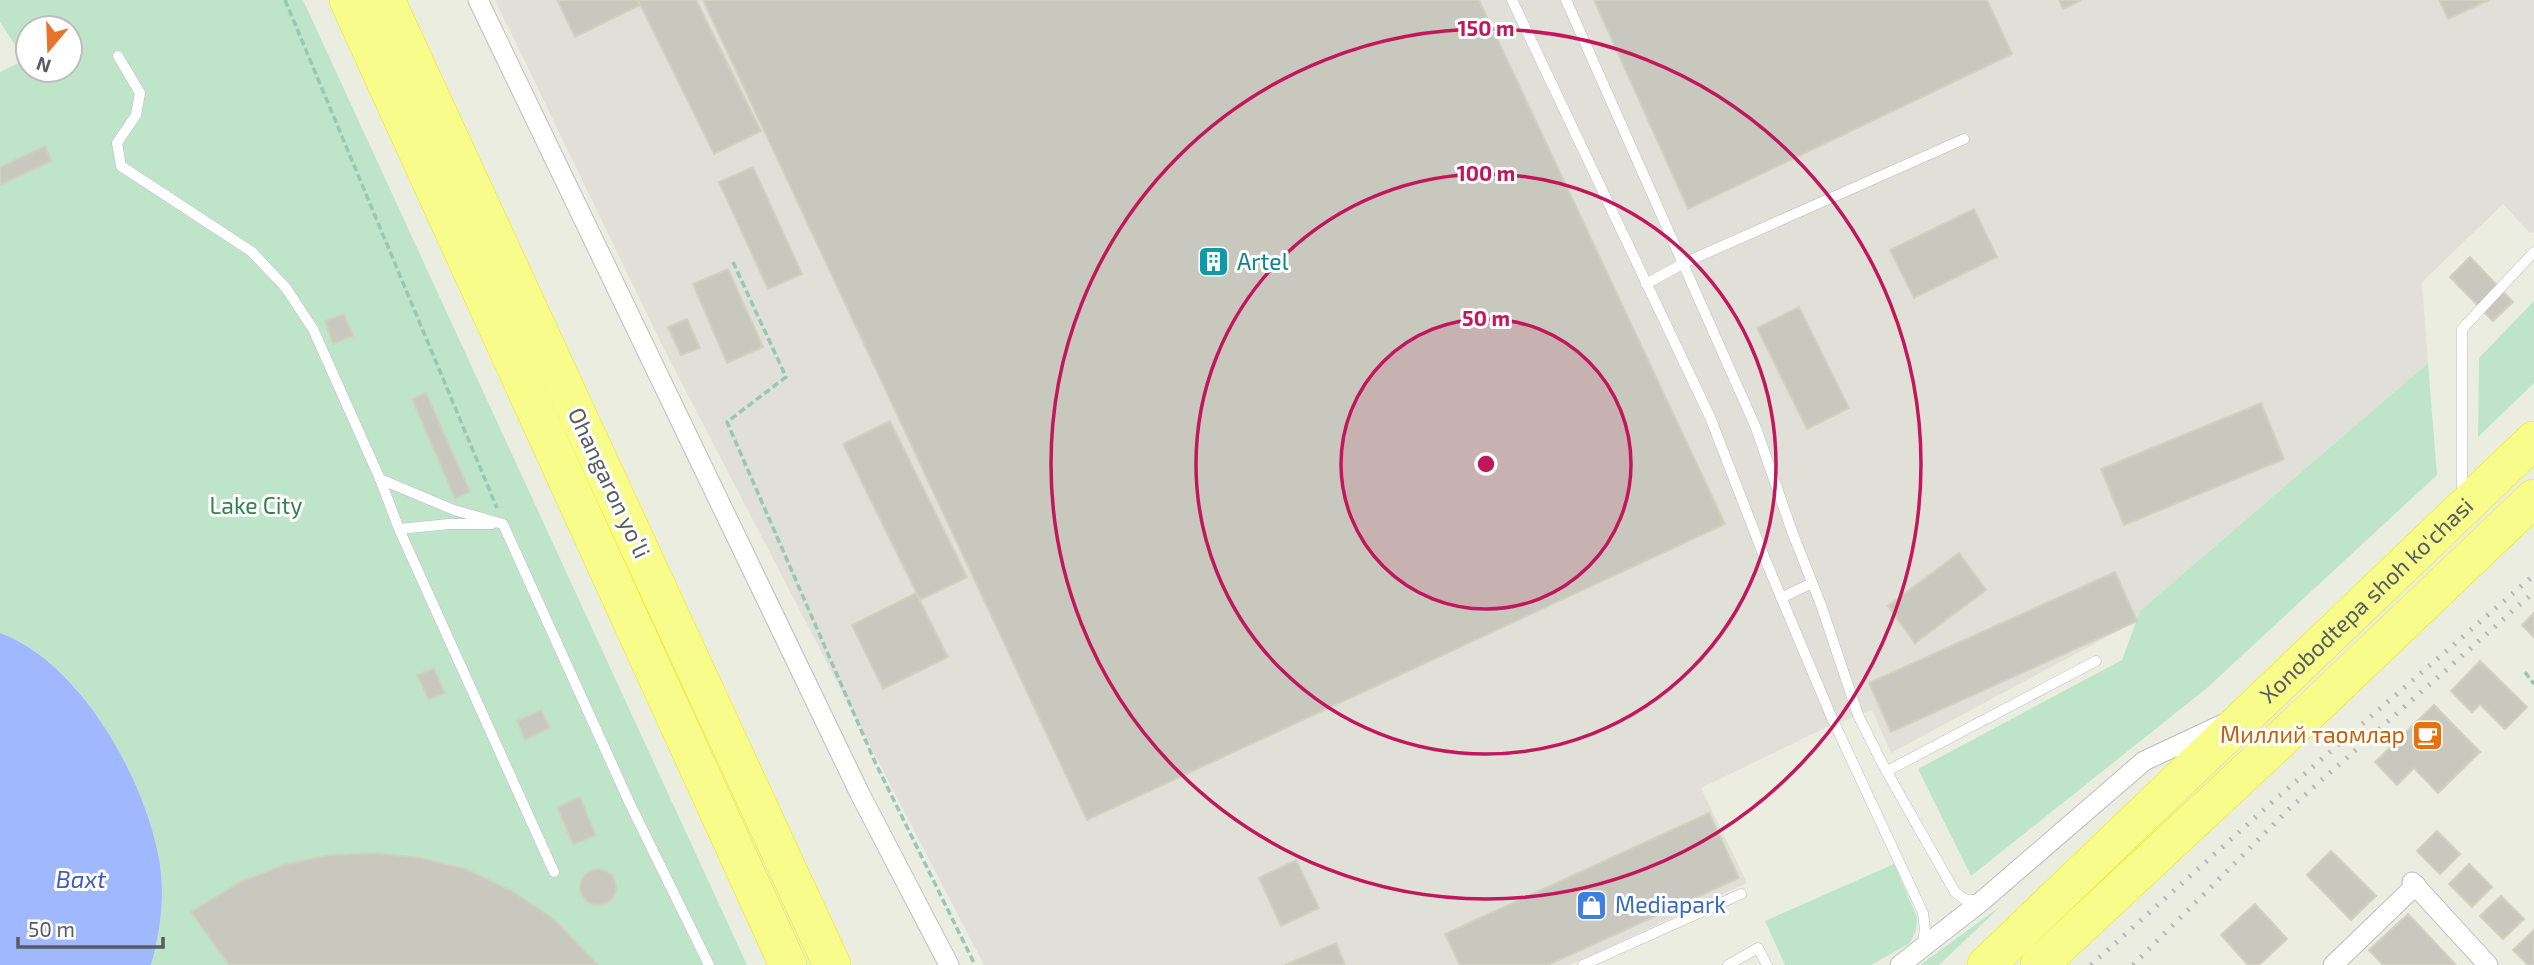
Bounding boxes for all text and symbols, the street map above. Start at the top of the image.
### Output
north arrow [14,14,84,84]
text: 150 m [1458,15,1514,40]
text: N [33,52,54,79]
text: 100 m [1457,160,1515,185]
building icon: Artel [1197,245,1231,279]
place label: Artel [1237,247,1289,275]
text: 50 m [1462,305,1510,330]
street label: Ohangaron yoʻli [563,403,657,562]
centre of rings [1474,452,1498,476]
park label: Lake City [209,491,303,519]
street label: Xonobodtepa shoh ko'chasi [2253,491,2478,708]
cafe icon: Миллий таомлар [2411,718,2445,752]
place label: Миллий таомлар [2220,720,2405,748]
water label: Baхt [56,864,107,893]
shop icon: Mediapark [1575,888,1609,922]
place label: Mediapark [1615,890,1726,918]
scale bar [18,906,163,950]
text: 50 m [28,916,75,941]

